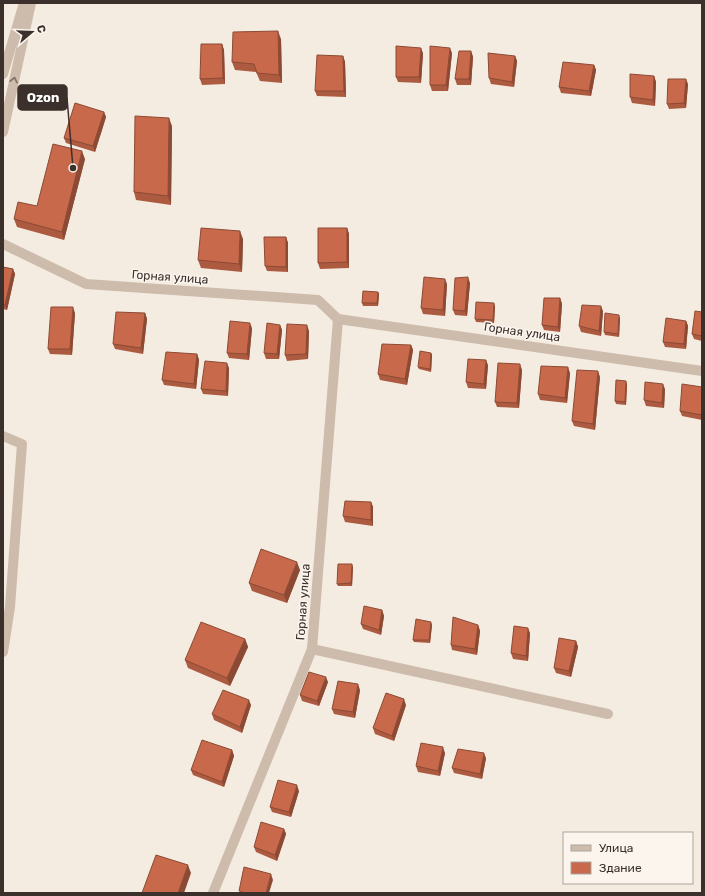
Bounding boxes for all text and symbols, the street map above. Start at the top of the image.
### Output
north arrow [12,12,52,52]
text: С [34,23,48,35]
one-way arrow [10,77,18,84]
callout: Ozon [18,85,67,110]
text: Ozon [27,90,59,105]
street label: Горная улица [131,267,209,287]
street label: Горная улица [483,320,561,344]
street label: Горная улица [293,563,313,641]
legend [563,832,693,884]
text: Улица [599,841,633,855]
text: Здание [599,861,642,875]

